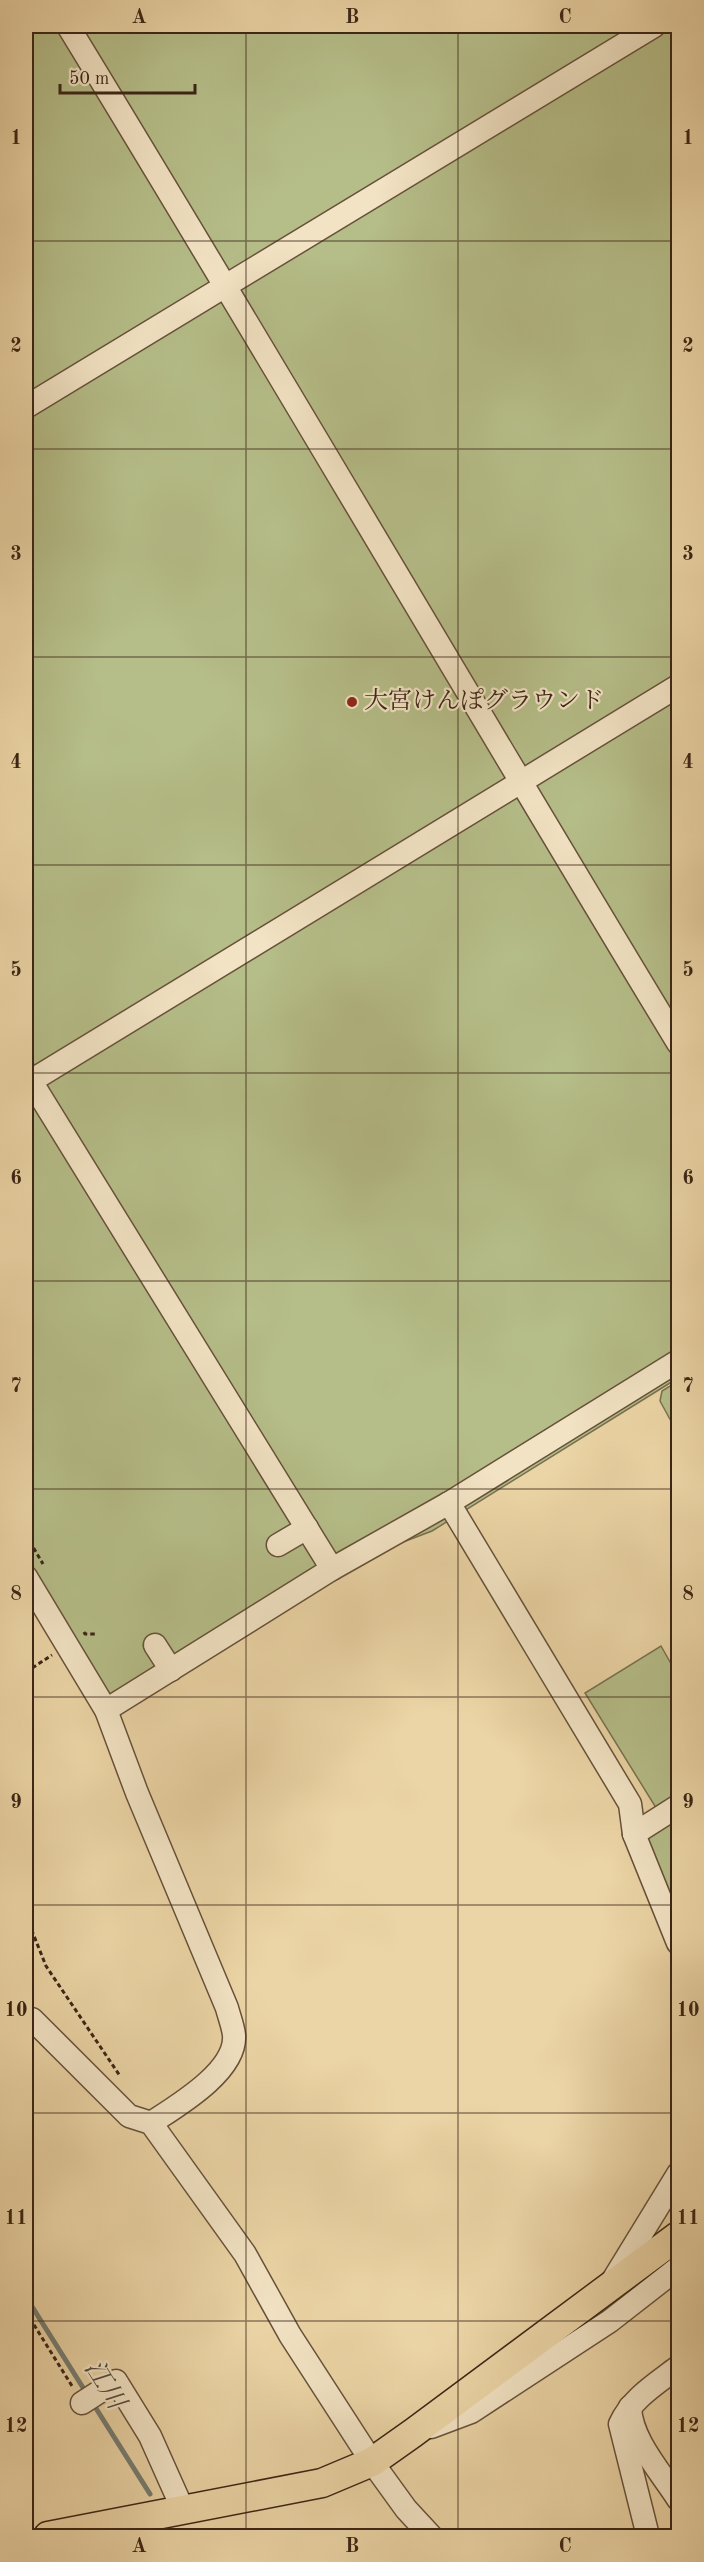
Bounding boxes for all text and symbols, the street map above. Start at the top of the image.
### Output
text: A [131,8,147,28]
text: B [345,8,359,28]
text: C [558,8,572,28]
scale bar [60,57,195,95]
text: 50 m [69,70,109,88]
text: 1 [10,129,22,149]
text: 1 [682,129,694,149]
text: 2 [10,337,22,357]
text: 2 [682,337,694,357]
text: 3 [10,545,22,565]
text: 3 [682,545,694,565]
place label: 大宮けんぽグラウンド [364,687,604,714]
marker: 大宮けんぽグラウンド [345,695,359,709]
text: 4 [10,753,22,773]
text: 4 [682,753,694,773]
text: 5 [10,960,22,981]
text: 5 [682,960,694,981]
text: 6 [10,1169,22,1189]
text: 6 [682,1169,694,1189]
text: 7 [10,1377,22,1397]
text: 7 [682,1377,694,1397]
text: 8 [10,1585,22,1605]
text: 8 [682,1585,694,1605]
text: 9 [10,1793,22,1813]
text: 9 [682,1793,694,1813]
text: 10 [4,2001,28,2021]
text: 10 [676,2001,700,2021]
text: 11 [4,2209,28,2229]
text: 11 [676,2209,700,2229]
water label: 江川 [79,2355,132,2416]
text: 12 [4,2417,28,2437]
text: 12 [676,2417,700,2437]
text: A [131,2537,147,2557]
text: B [345,2537,359,2557]
text: C [558,2537,572,2557]

